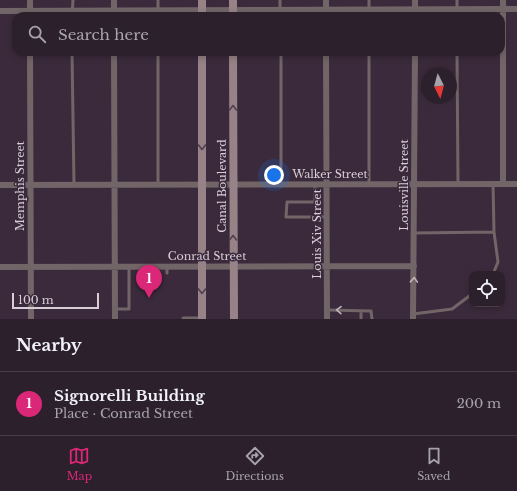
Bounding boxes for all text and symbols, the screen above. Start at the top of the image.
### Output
search box [12,12,505,56]
icon: search [26,23,48,45]
text: Search here [58,25,149,44]
north arrow [421,68,457,104]
one-way arrow [229,105,237,111]
street label: Louisville Street [397,138,411,231]
street label: Canal Boulevard [215,139,229,233]
street label: Memphis Street [13,140,27,231]
one-way arrow [198,144,206,150]
your location [264,165,284,185]
street label: Walker Street [291,167,369,181]
street label: Louis Xiv Street [310,188,324,279]
one-way arrow [229,235,237,241]
street label: Conrad Street [168,249,247,263]
pin: 1 [136,265,162,298]
map controls [469,271,505,307]
button: locate [469,271,505,307]
one-way arrow [409,277,418,283]
one-way arrow [198,288,206,294]
scale bar [12,291,99,310]
text: 100 m [18,293,54,307]
one-way arrow [336,306,342,315]
text: Nearby [16,335,82,356]
text: Signorelli Building [54,386,205,405]
text: 1 [26,395,32,412]
text: 200 m [457,395,501,412]
text: Place · Conrad Street [54,405,193,422]
tab: Map [67,445,92,483]
tab: Directions [225,445,284,483]
tab: Saved [417,445,450,483]

